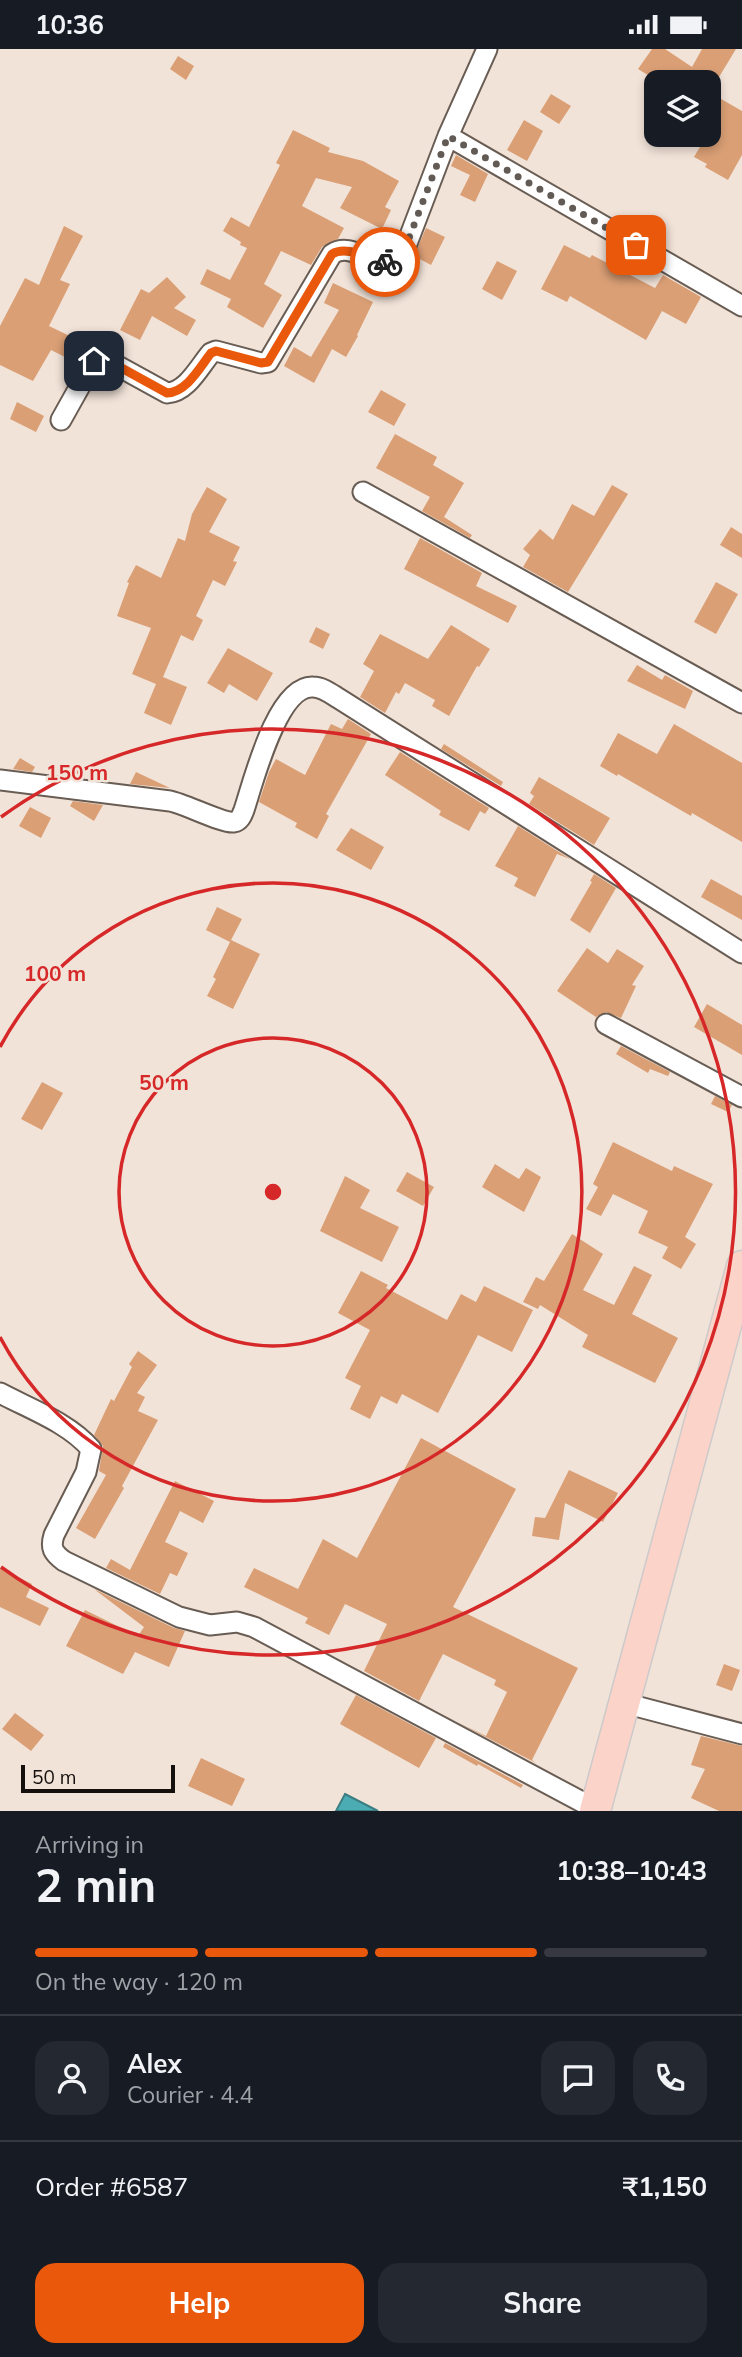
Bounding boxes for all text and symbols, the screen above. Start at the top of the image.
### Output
text: 10:36 [35,8,104,41]
map controls [644,70,721,147]
button: layers [644,70,721,147]
pin [606,215,666,275]
icon: bag [617,226,655,264]
courier [350,227,420,297]
icon: bike [366,243,404,281]
pin [64,331,124,391]
icon: home [75,342,113,380]
text: 150 m [46,759,108,785]
text: 100 m [24,960,86,986]
text: 50 m [139,1069,189,1095]
centre of rings [261,1180,285,1204]
scale bar [21,1762,175,1794]
text: 50 m [32,1765,76,1789]
text: Arriving in [35,1830,144,1859]
text: 10:38–10:43 [556,1854,707,1887]
text: 2 min [35,1856,156,1914]
text: On the way · 120 m [35,1967,243,1996]
button: person [35,2041,109,2115]
button: chat [541,2041,615,2115]
button: phone [633,2041,707,2115]
text: Alex [127,2047,182,2080]
text: Courier · 4.4 [127,2080,253,2109]
text: Order #6587 [35,2170,188,2203]
text: ₹1,150 [623,2170,707,2203]
button: Help [35,2263,364,2343]
button: Share [378,2263,707,2343]

